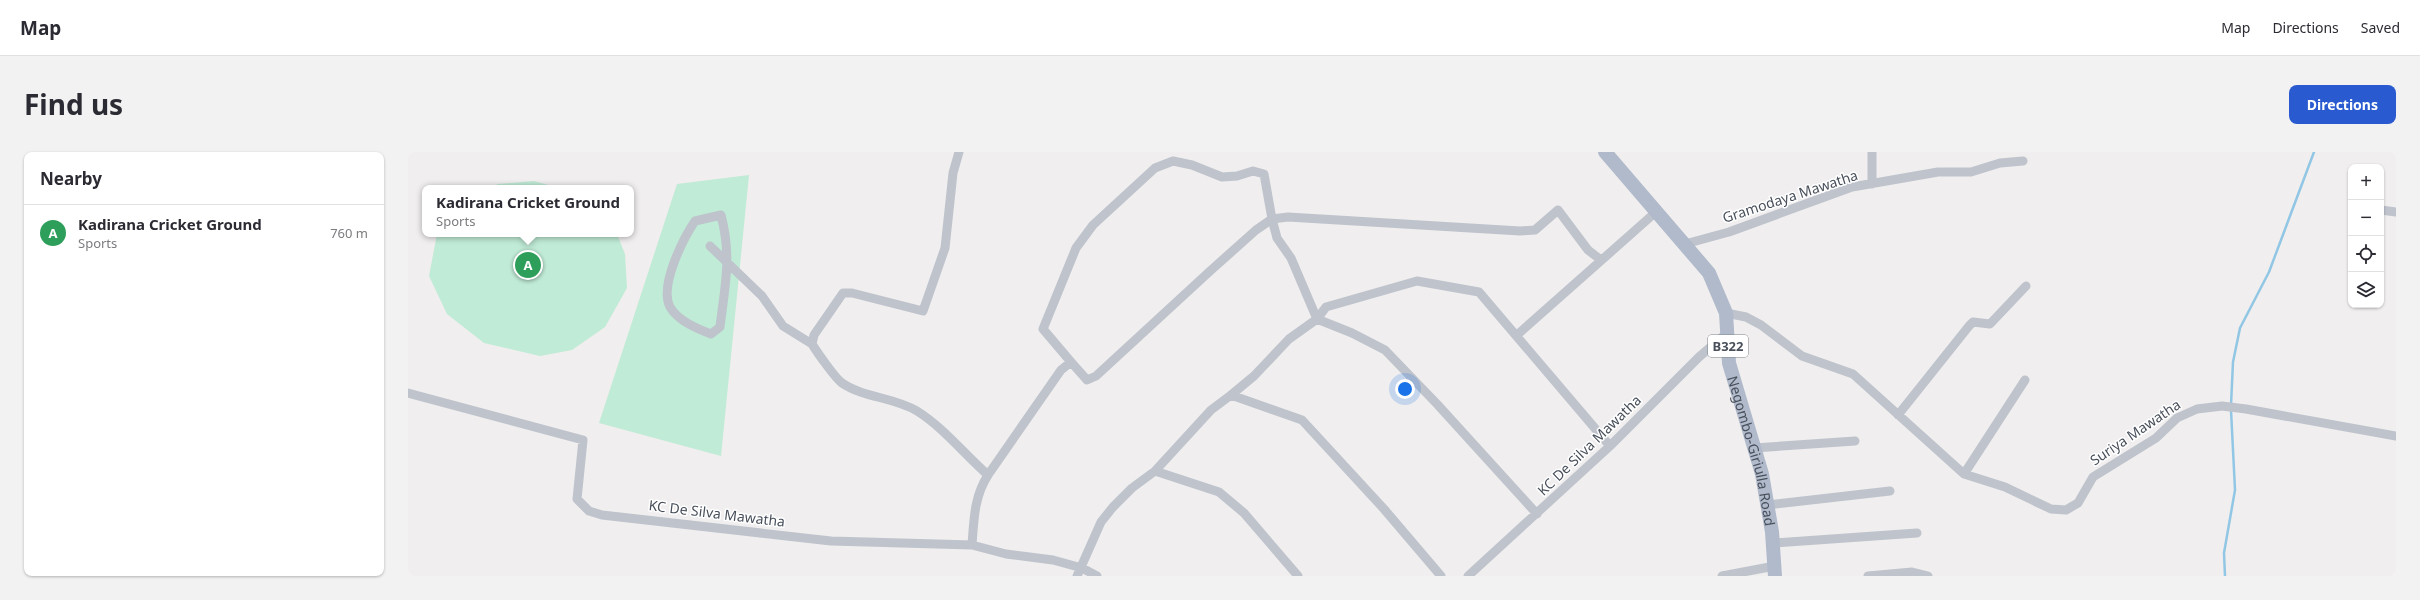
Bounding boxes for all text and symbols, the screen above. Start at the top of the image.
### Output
text: Map [20,15,61,41]
text: Map [2221,18,2250,37]
text: Directions [2272,18,2339,37]
text: Saved [2361,18,2400,37]
text: Find us [24,85,123,123]
button: Directions [2289,85,2396,124]
map controls [2348,164,2384,308]
button: + [2348,164,2384,200]
street label: Gramodaya Mawatha [1720,165,1860,227]
text: Nearby [40,167,102,190]
popup [422,185,634,237]
text: Kadirana Cricket Ground [436,192,620,212]
button: − [2348,200,2384,236]
text: Sports [436,212,475,230]
text: Kadirana Cricket Ground [78,214,262,234]
text: A [49,224,58,242]
text: 760 m [330,224,368,242]
text: Sports [78,234,117,252]
button: locate [2348,236,2384,272]
pin: A [515,250,541,280]
button: layers [2348,272,2384,308]
road number: B322 [1708,335,1748,357]
street label: Negombo-Giriulla Road [1724,373,1780,527]
your location [1395,379,1415,399]
street label: KC De Silva Mawatha [1533,391,1645,499]
street label: Suriya Mawatha [2086,395,2184,469]
street label: KC De Silva Mawatha [648,495,786,531]

